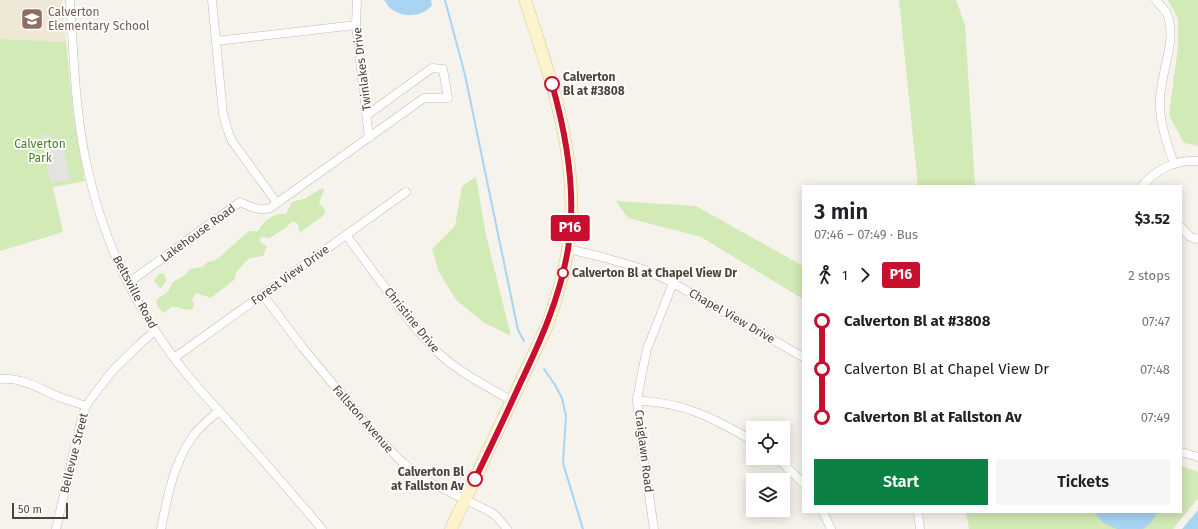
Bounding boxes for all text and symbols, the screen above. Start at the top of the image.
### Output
place label: Calverton Elementary School [48,5,150,33]
school or university icon: Calverton Elementary School [19,6,45,32]
street label: Twinlakes Drive [350,26,374,112]
place label: Calverton Bl at #3808 [563,70,625,98]
marker: Calverton Bl at #3808 [544,76,560,92]
park label: Calverton Park [14,137,66,165]
text: 3 min [814,198,868,225]
street label: Lakehouse Road [158,201,238,265]
text: $3.52 [1135,210,1170,228]
line badge: P16 [547,215,593,241]
text: P16 [559,219,581,236]
text: 07:46 – 07:49 · Bus [814,227,918,242]
street label: Forest View Drive [248,242,332,308]
street label: Beltsville Road [110,253,160,331]
icon: walk [814,264,836,286]
icon: forward [854,264,876,286]
place label: Calverton Bl at Chapel View Dr [572,266,737,280]
text: P16 [890,266,912,283]
marker: Calverton Bl at Chapel View Dr [557,267,569,279]
text: 1 [842,268,848,283]
text: 2 stops [1128,268,1170,283]
street label: Christine Drive [381,285,443,355]
street label: Chapel View Drive [686,286,778,346]
text: Calverton Bl at #3808 [844,312,990,330]
text: 07:47 [1142,314,1170,329]
text: Calverton Bl at Chapel View Dr [844,360,1049,378]
text: 07:48 [1140,362,1170,377]
street label: Fallston Avenue [330,382,396,456]
text: Calverton Bl at Fallston Av [844,408,1022,426]
street label: Craiglawn Road [632,409,656,493]
text: 07:49 [1141,410,1170,425]
street label: Bellevue Street [57,411,91,495]
map controls [746,421,790,517]
button: locate [746,421,790,465]
button: Start [814,459,988,505]
button: Tickets [996,459,1170,505]
place label: Calverton Bl at Fallston Av [391,465,465,493]
marker: Calverton Bl at Fallston Av [467,471,483,487]
button: layers [746,473,790,517]
scale bar [12,501,68,520]
text: 50 m [18,503,42,516]

